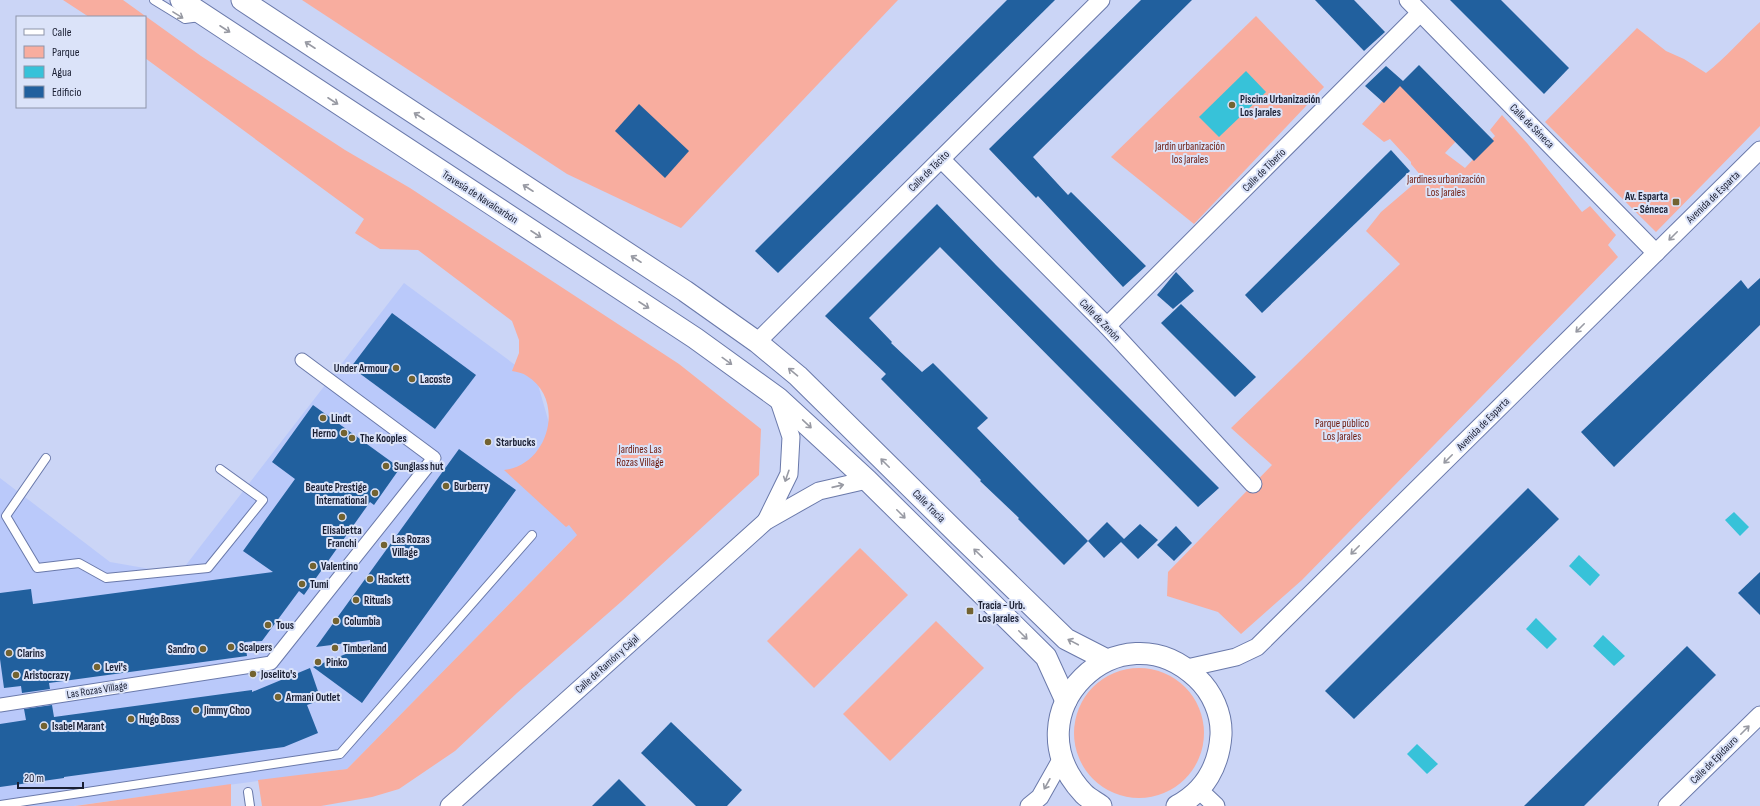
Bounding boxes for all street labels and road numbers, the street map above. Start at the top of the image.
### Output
street label: Calle de Séneca [1507,101,1557,151]
street label: Calle de Tiberio [1240,145,1289,194]
street label: Calle de Tácito [906,147,953,194]
street label: Travesía de Navalcarbón [440,168,521,227]
street label: Avenida de Esparta [1683,168,1742,226]
street label: Calle de Zenón [1077,296,1123,344]
street label: Avenida de Esparta [1453,395,1512,454]
street label: Calle Tracia [910,487,948,525]
street label: Calle de Ramón y Cajal [572,632,642,696]
street label: Las Rozas Village [66,679,128,701]
street label: Calle de Epidauro [1687,733,1741,787]

